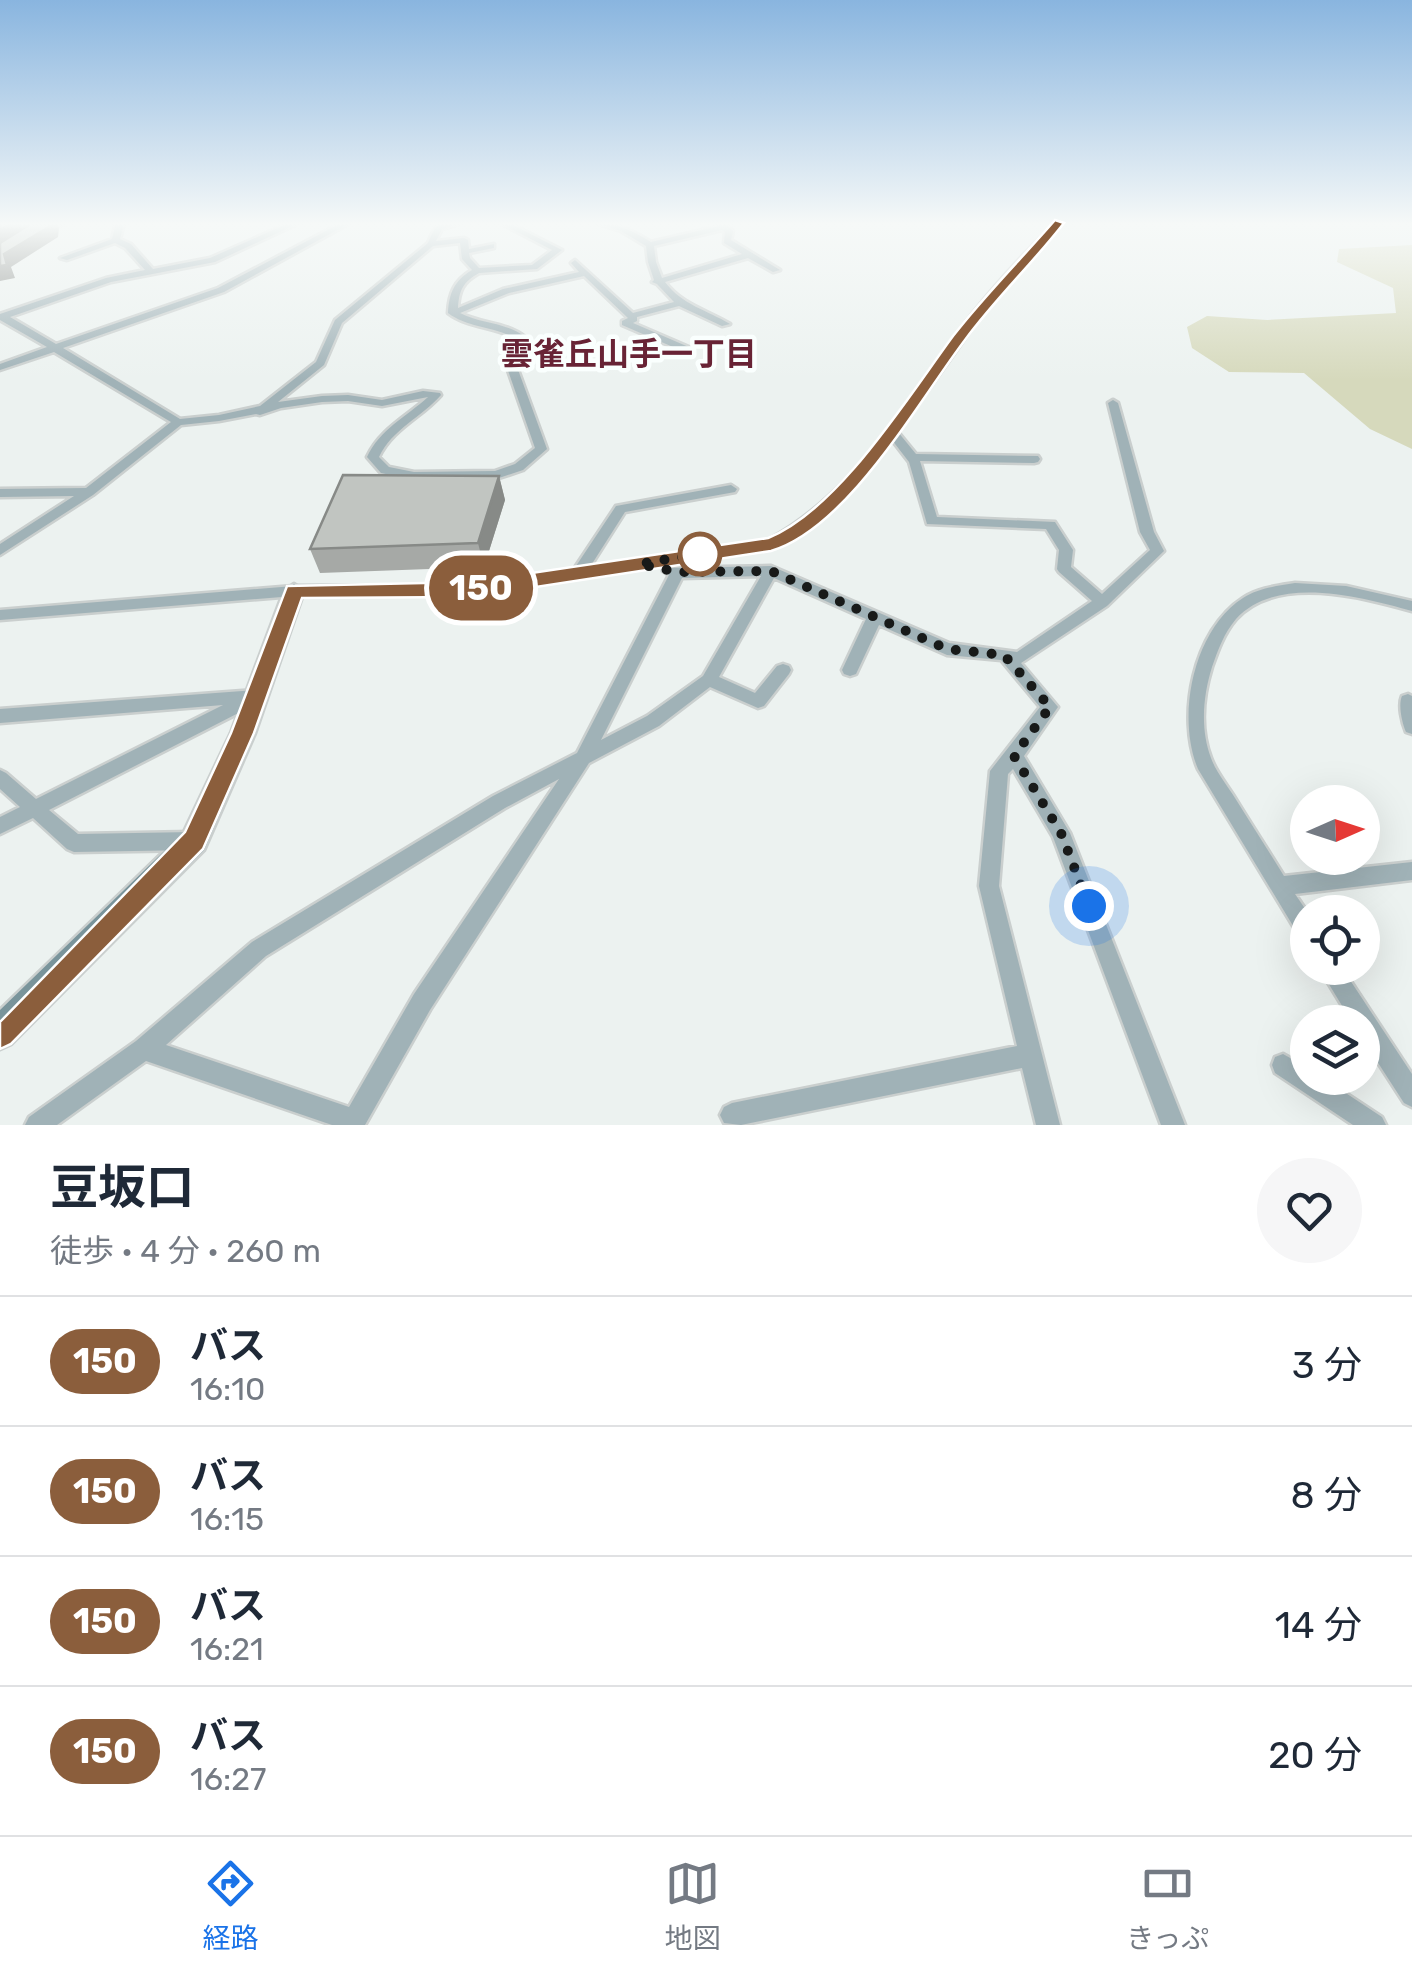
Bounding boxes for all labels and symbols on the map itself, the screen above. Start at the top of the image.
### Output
district label: 雲雀丘山手一丁目 [501,335,757,373]
unlabelled marker [679,533,721,575]
line badge: 150 [424,556,538,620]
north arrow [1290,785,1380,875]
your location [1064,881,1114,931]

